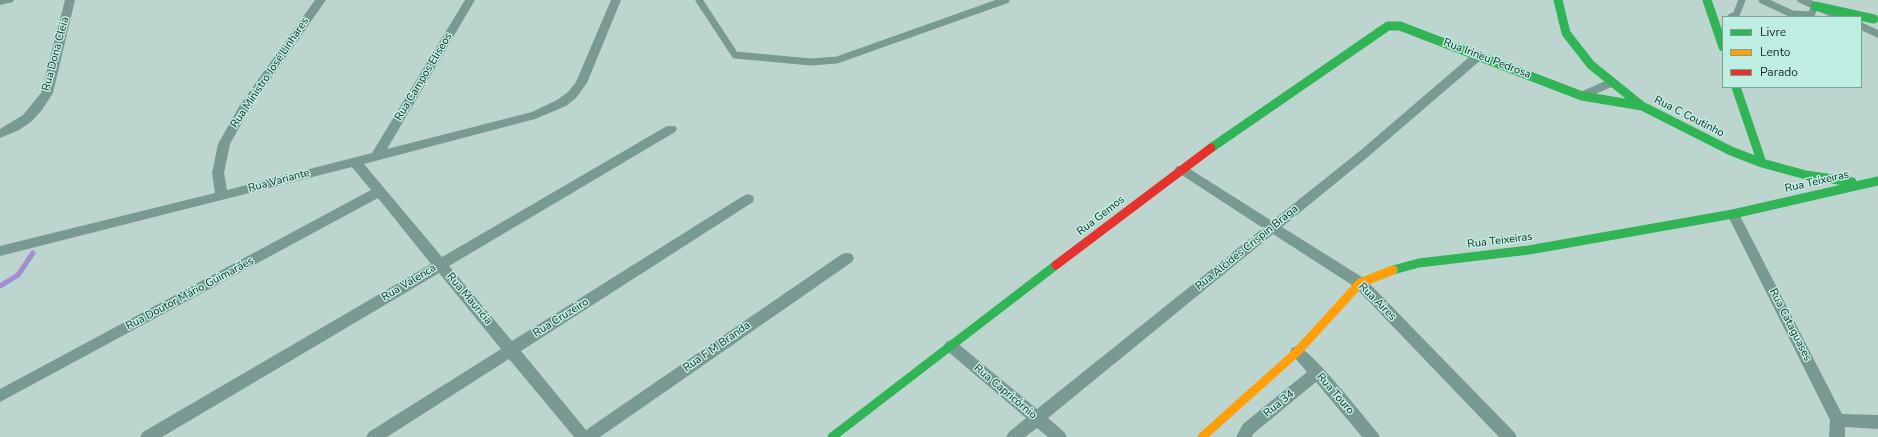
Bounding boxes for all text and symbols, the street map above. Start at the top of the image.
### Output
street label: Rua Dona Cleia [40,15,72,93]
street label: Rua Ministro José Linhares [228,15,312,131]
legend [1722,16,1862,88]
text: Livre [1760,24,1786,40]
street label: Rua Campos Eliseos [393,31,455,123]
street label: Rua Irineu Pedrosa [1441,36,1533,82]
text: Lento [1760,44,1790,60]
text: Parado [1760,64,1798,80]
street label: Rua C Coutinho [1652,94,1726,140]
street label: Rua Variante [247,166,311,196]
street label: Rua Teixeiras [1784,168,1850,196]
street label: Rua Gemos [1075,193,1127,239]
street label: Rua Alcides Crispin Braga [1193,203,1301,293]
street label: Rua Teixeiras [1467,230,1533,252]
street label: Rua Doutor Mário Guimarães [124,255,256,333]
street label: Rua Valenca [379,262,439,304]
street label: Rua Mauricia [444,270,494,328]
street label: Rua Aires [1355,280,1399,324]
street label: Rua Cataguases [1766,286,1814,364]
street label: Rua Cruzeiro [531,296,591,340]
street label: Rua F M Branda [681,319,753,375]
street label: Rua Capricórnio [971,362,1039,422]
street label: Rua Touro [1314,371,1356,417]
street label: Rua 34 [1261,388,1297,420]

